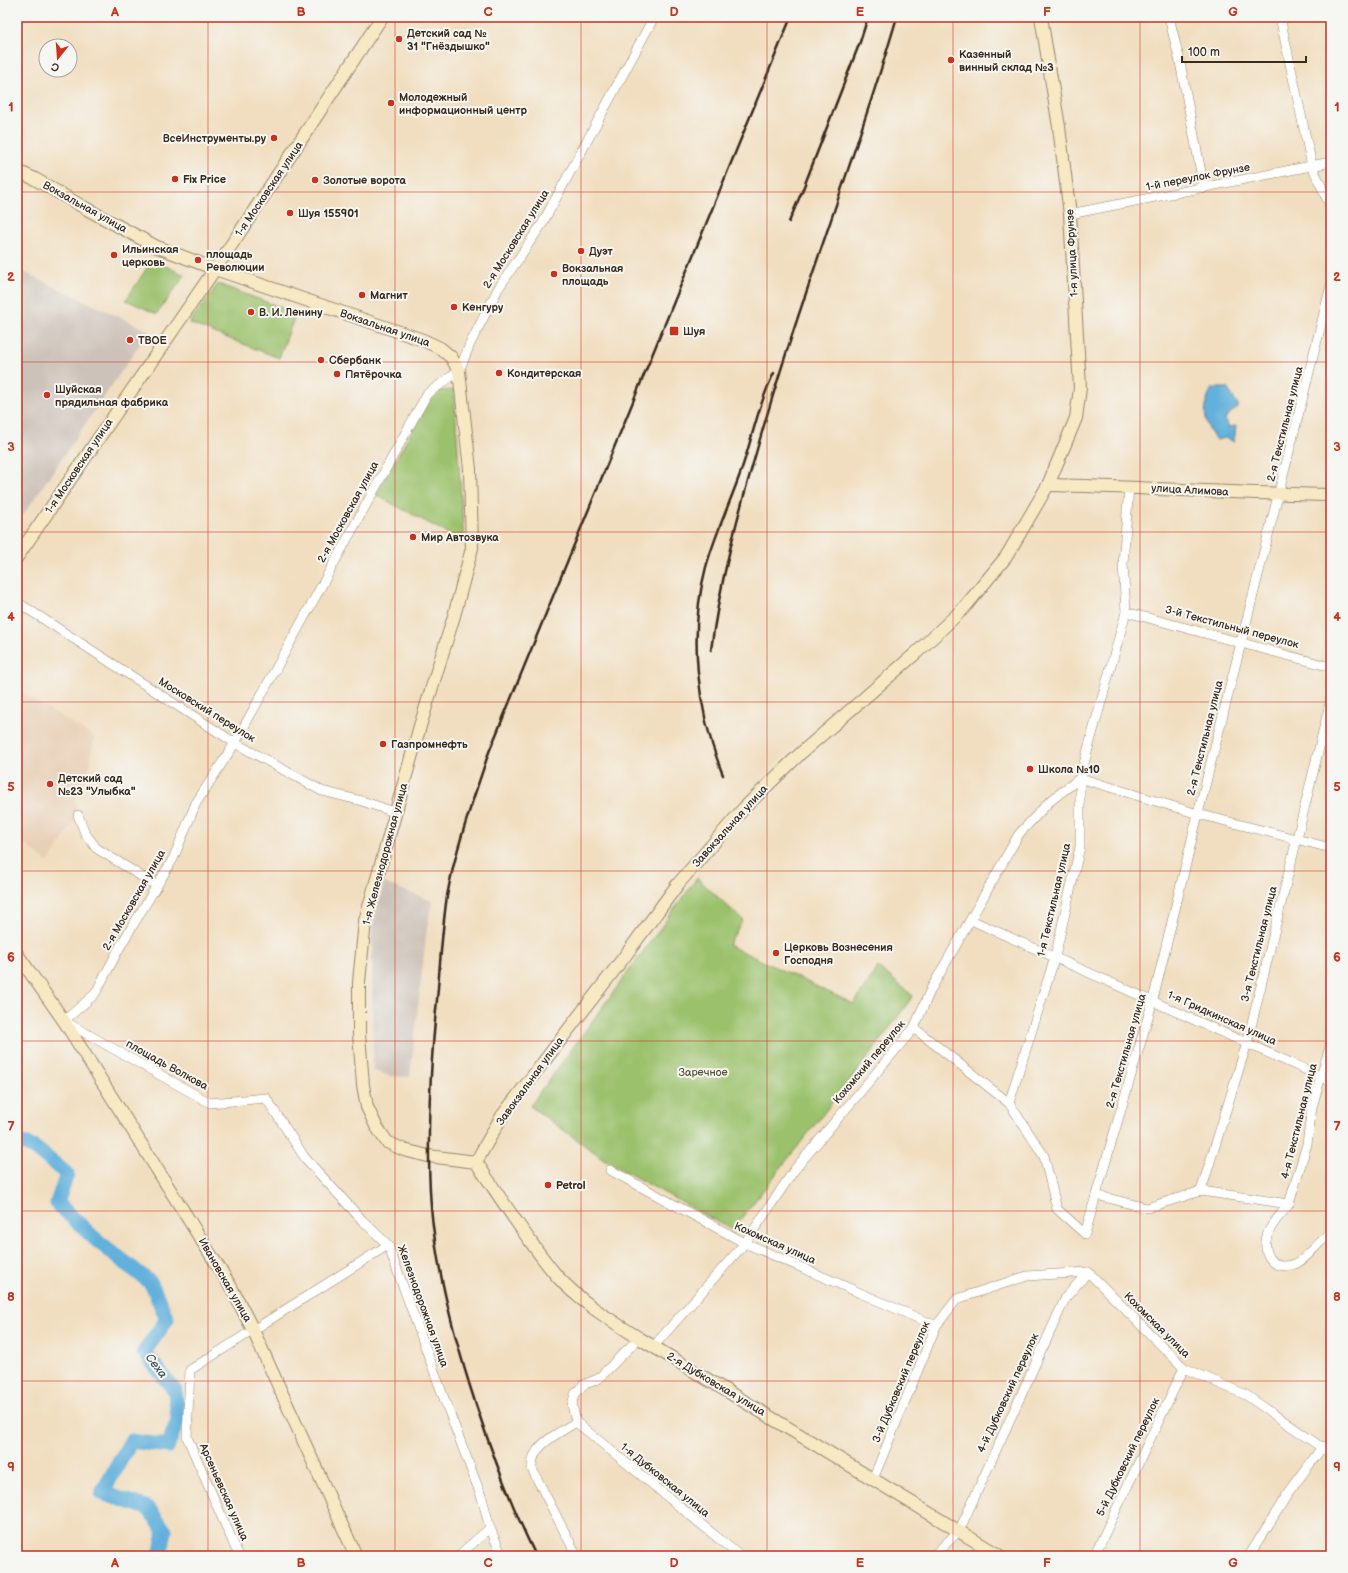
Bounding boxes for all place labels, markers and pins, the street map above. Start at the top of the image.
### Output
place label: Детский сад № 31 "Гнёздышко" [407,27,490,53]
marker: Детский сад № 31 "Гнёздышко" [394,34,404,44]
place label: Казенный винный склад №3 [959,48,1054,74]
marker: Казенный винный склад №3 [946,55,956,65]
place label: Молодежный информационный центр [399,91,528,117]
marker: Молодежный информационный центр [386,98,396,108]
place label: ВсеИнструменты.ру [163,132,267,145]
marker: ВсеИнструменты.ру [269,133,279,143]
place label: Fix Price [183,173,226,186]
marker: Fix Price [170,174,180,184]
place label: Золотые ворота [323,174,407,187]
marker: Золотые ворота [310,175,320,185]
place label: Шуя 155901 [298,207,359,220]
marker: Шуя 155901 [285,208,295,218]
place label: Ильинская церковь [122,243,179,269]
place label: Дуэт [589,245,614,258]
marker: Дуэт [576,246,586,256]
place label: площадь Революции [206,248,264,274]
marker: Ильинская церковь [109,250,119,260]
marker: площадь Революции [193,255,203,265]
place label: Вокзальная площадь [562,262,623,288]
marker: Вокзальная площадь [549,269,559,279]
place label: Магнит [370,289,409,302]
marker: Магнит [357,290,367,300]
place label: Кенгуру [462,301,504,314]
marker: Кенгуру [449,302,459,312]
place label: В. И. Ленину [259,306,323,319]
marker: В. И. Ленину [246,307,256,317]
marker: Шуя [668,325,680,337]
place label: Шуя [683,325,705,338]
place label: ТВОЕ [138,334,167,347]
marker: ТВОЕ [125,335,135,345]
place label: Сбербанк [329,354,381,367]
marker: Сбербанк [316,355,326,365]
place label: Кондитерская [507,367,581,380]
place label: Пятёрочка [345,368,402,381]
marker: Кондитерская [494,368,504,378]
marker: Пятёрочка [332,369,342,379]
place label: Шуйская прядильная фабрика [55,383,169,409]
marker: Шуйская прядильная фабрика [42,390,52,400]
place label: Мир Автозвука [421,531,499,544]
marker: Мир Автозвука [408,532,418,542]
place label: Газпромнефть [391,738,468,751]
marker: Газпромнефть [378,739,388,749]
place label: Школа №10 [1038,763,1100,776]
marker: Школа №10 [1025,764,1035,774]
place label: Детский сад №23 "Улыбка" [58,772,136,798]
marker: Детский сад №23 "Улыбка" [45,779,55,789]
place label: Церковь Вознесения Господня [784,941,893,967]
marker: Церковь Вознесения Господня [771,948,781,958]
place label: Petrol [556,1179,586,1192]
marker: Petrol [543,1180,553,1190]

